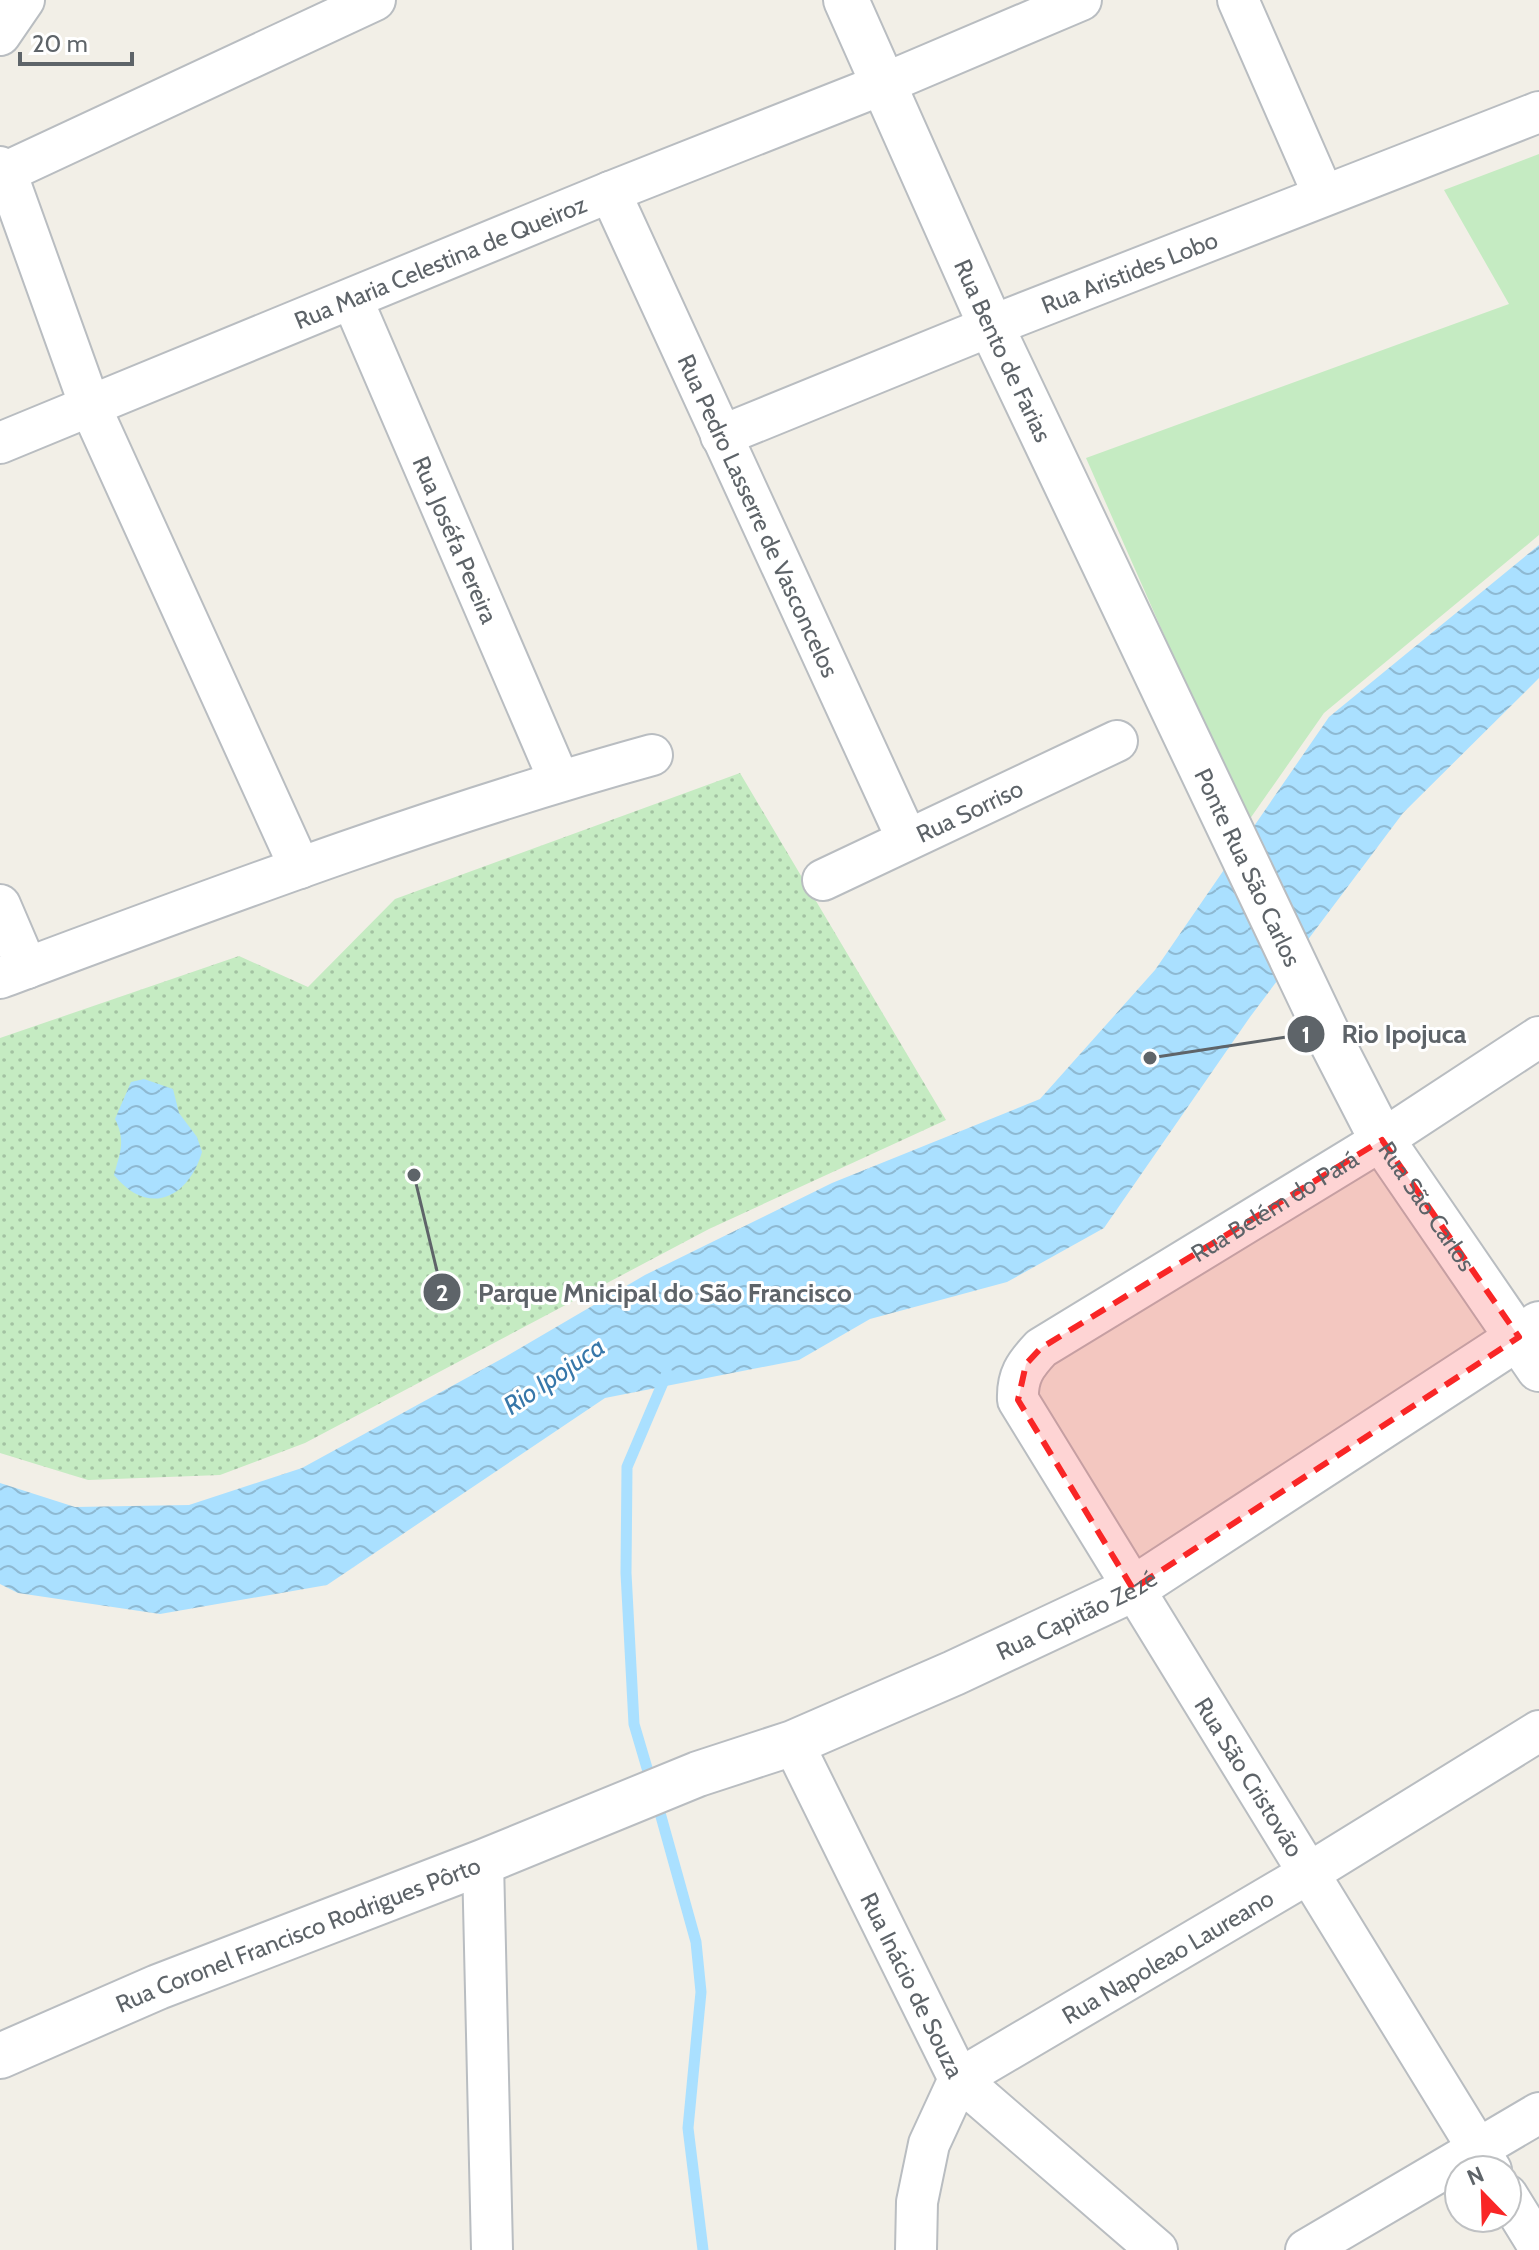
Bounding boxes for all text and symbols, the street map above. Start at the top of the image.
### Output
scale bar [20,16,132,66]
text: 20 m [32,29,88,58]
street label: Rua Maria Celestina de Queiroz [290,189,591,335]
street label: Rua Aristides Lobo [1037,225,1222,319]
street label: Rua Bento de Farias [949,254,1058,446]
street label: Rua Pedro Lasserre de Vasconcelos [672,349,845,682]
street label: Rua Joséfa Pereira [407,452,504,628]
street label: Ponte Rua São Carlos [1189,763,1308,971]
street label: Rua Sorriso [912,773,1027,848]
callout: Rio Ipojuca [1286,1009,1483,1059]
text: Rio Ipojuca [1341,1018,1467,1050]
text: 1 [1302,1020,1310,1049]
street label: Rua São Carlos [1373,1136,1482,1276]
street label: Rua Belém do Pará [1186,1143,1364,1268]
callout: Parque Mnicipal do São Francisco [422,1267,868,1317]
text: Parque Mnicipal do São Francisco [478,1277,852,1309]
text: 2 [436,1278,448,1307]
water label: Rio Ipojuca [497,1330,611,1422]
street label: Rua Capitão Zezé [991,1563,1162,1666]
street label: Rua São Cristovão [1188,1692,1310,1862]
street label: Rua Coronel Francisco Rodrigues Pôrto [111,1850,484,2018]
street label: Rua Napoleao Laureano [1057,1883,1278,2030]
street label: Rua Inácio de Souza [855,1888,971,2083]
north arrow [1443,2154,1523,2234]
text: N [1463,2161,1488,2192]

